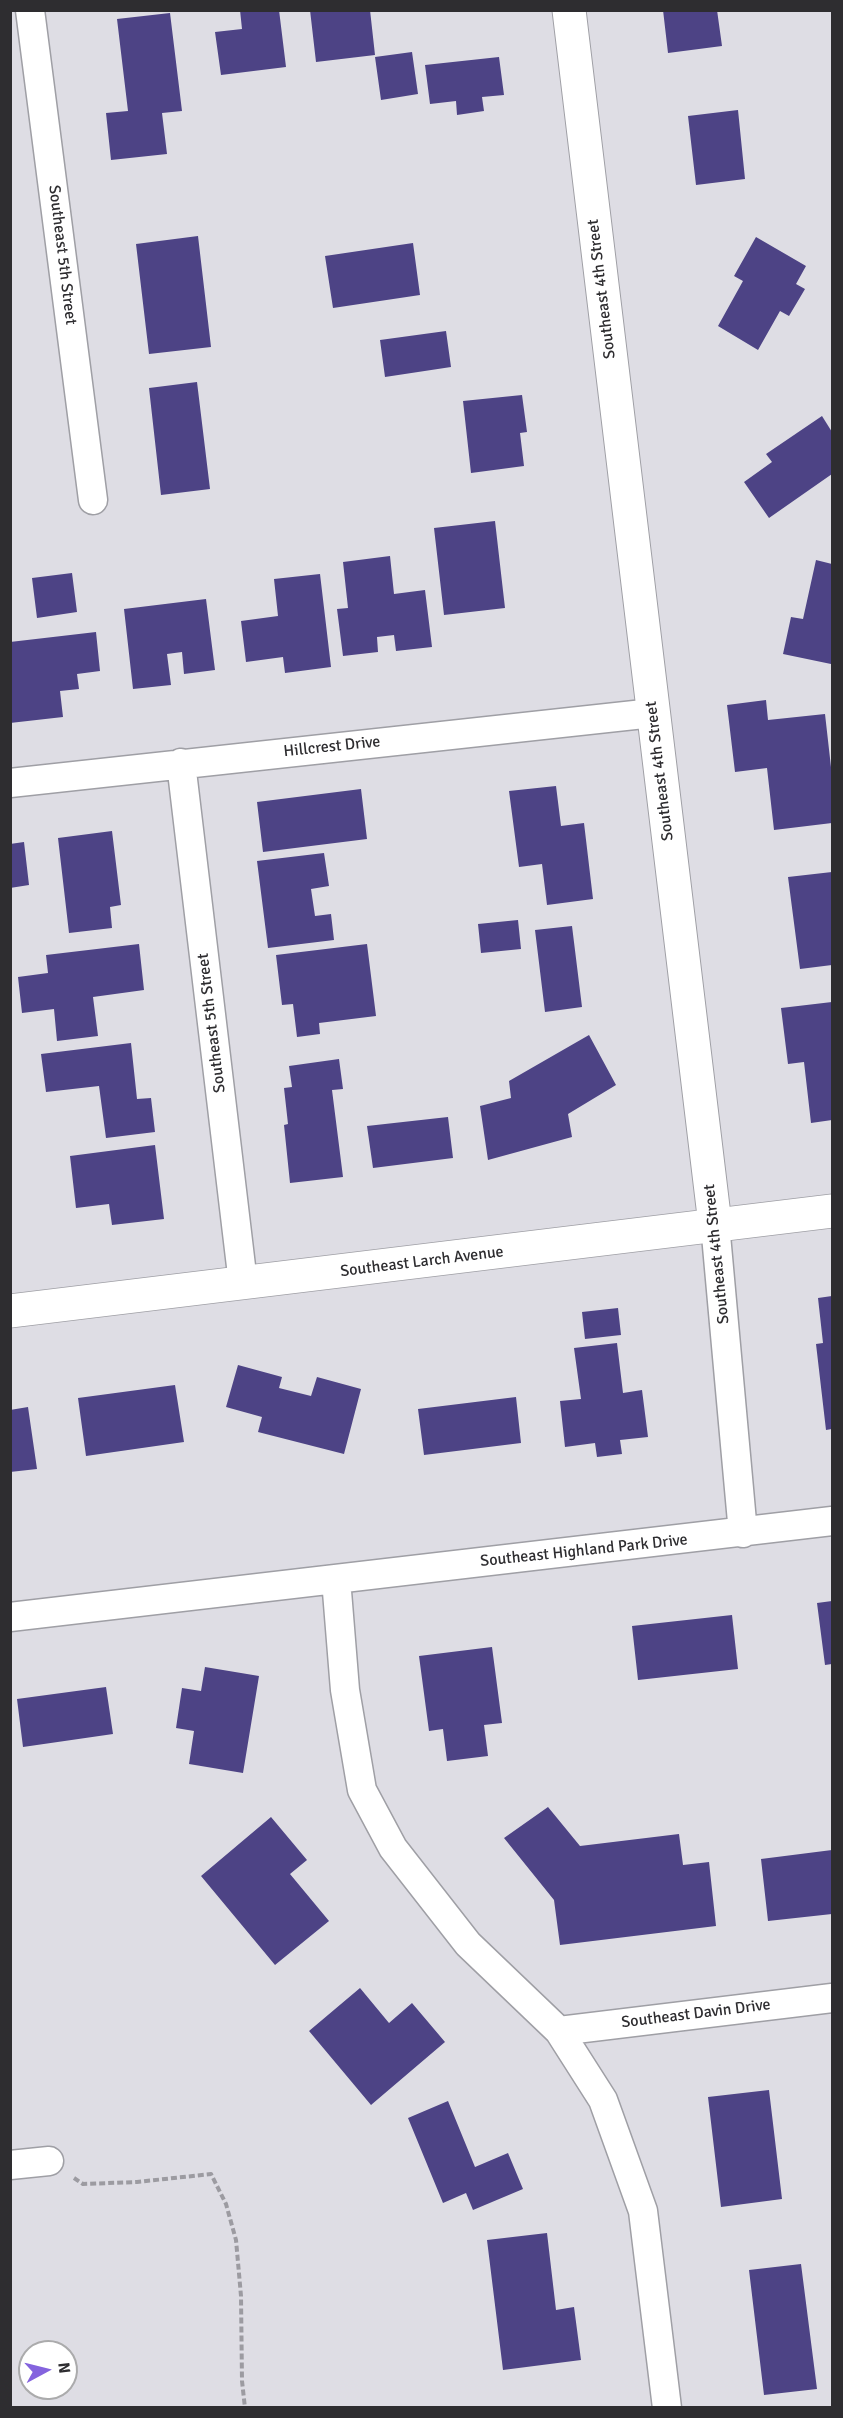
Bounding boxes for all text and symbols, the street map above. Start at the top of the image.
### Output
street label: Southeast 5th Street [44,184,80,326]
street label: Southeast 4th Street [584,218,620,360]
street label: Southeast 4th Street [642,700,678,842]
street label: Hillcrest Drive [283,732,381,762]
street label: Southeast 5th Street [194,952,230,1094]
street label: Southeast 4th Street [700,1183,734,1325]
street label: Southeast Larch Avenue [339,1242,505,1282]
street label: Southeast Highland Park Drive [479,1531,689,1571]
street label: Southeast Davin Drive [620,1995,772,2033]
north arrow [18,2340,78,2400]
text: N [53,2361,74,2375]

